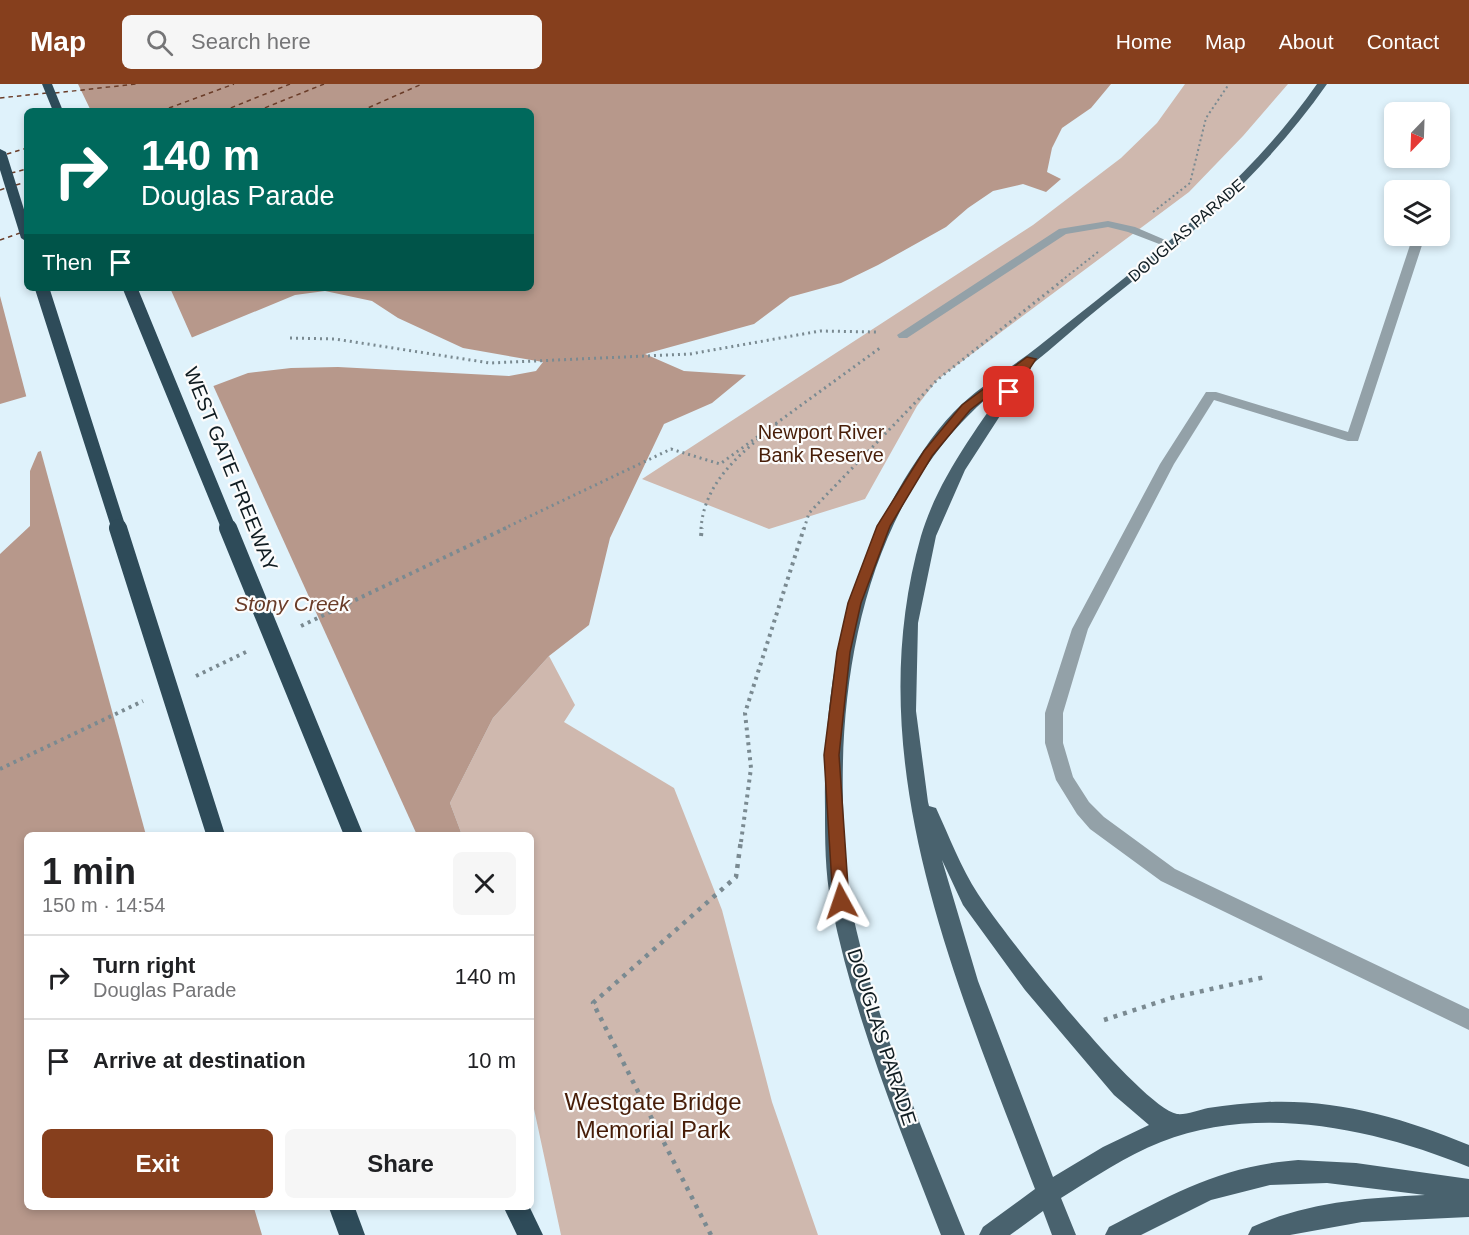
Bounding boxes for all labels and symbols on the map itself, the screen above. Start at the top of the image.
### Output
north arrow [1384,102,1450,168]
street label: DOUGLAS PARADE [1125,176,1247,285]
street label: WEST GATE FREEWAY [180,364,282,574]
pin [983,366,1034,417]
park label: Newport River Bank Reserve [758,421,885,466]
water label: Stony Creek [234,592,351,615]
position arrow [809,869,873,933]
street label: DOUGLAS PARADE [843,946,921,1128]
park label: Westgate Bridge Memorial Park [565,1088,742,1143]

